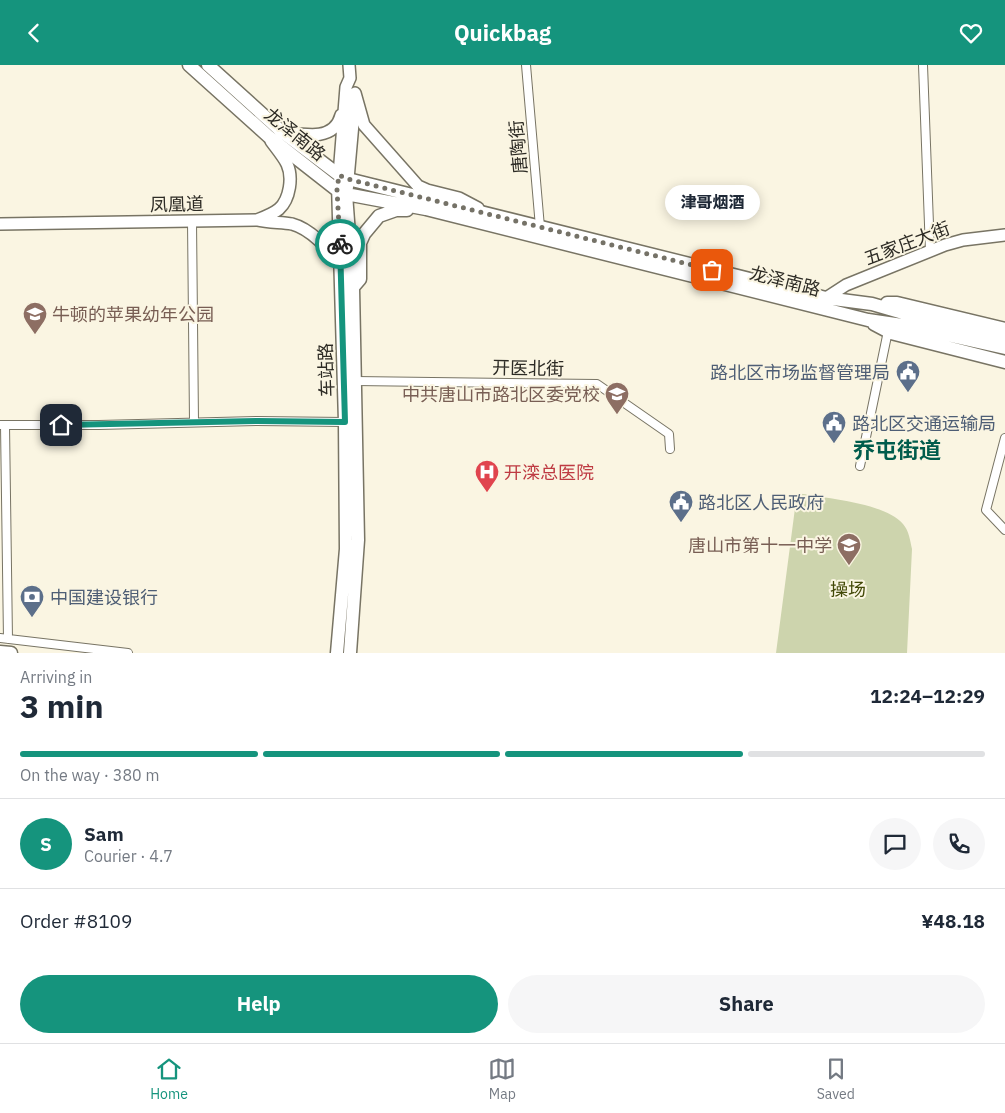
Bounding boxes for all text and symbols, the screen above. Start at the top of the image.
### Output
text: Quickbag [454,18,551,47]
icon: back [20,19,48,47]
icon: heart [957,19,985,47]
street label: 龙泽南路 [260,102,330,166]
street label: 唐陶街 [504,119,532,175]
callout: 津哥烟酒 [664,185,760,220]
street label: 凤凰道 [150,192,204,216]
text: 津哥烟酒 [680,192,745,212]
street label: 五家庄大街 [861,216,953,270]
courier [315,219,365,269]
icon: bike [326,230,354,258]
pin [691,249,733,291]
icon: bag [698,256,726,284]
street label: 龙泽南路 [747,261,823,301]
school or university icon: 牛顿的苹果幼年公园 [22,301,48,335]
place label: 牛顿的苹果幼年公园 [52,303,214,326]
street label: 车站路 [314,343,338,397]
street label: 开医北街 [492,356,564,380]
public building icon: 路北区市场监督管理局 [895,359,921,393]
place label: 路北区市场监督管理局 [710,361,890,384]
school or university icon: 中共唐山市路北区委党校 [604,381,630,415]
place label: 中共唐山市路北区委党校 [402,383,600,406]
pin [40,404,82,446]
public building icon: 路北区交通运输局 [821,410,847,444]
icon: home [47,411,75,439]
place label: 路北区交通运输局 [852,412,996,435]
district label: 乔屯街道 [853,435,941,464]
hospital icon: 开滦总医院 [474,459,500,493]
place label: 开滦总医院 [504,461,594,484]
public building icon: 路北区人民政府 [668,489,694,523]
place label: 路北区人民政府 [698,491,824,514]
school or university icon: 唐山市第十一中学 [836,532,862,566]
place label: 唐山市第十一中学 [688,534,832,557]
park label: 操场 [830,578,866,601]
bank icon: 中国建设银行 [19,584,45,618]
place label: 中国建设银行 [50,586,158,609]
text: Arriving in [20,667,92,687]
text: 12:24–12:29 [870,684,985,708]
text: 3 min [20,685,104,727]
text: On the way · 380 m [20,765,159,785]
button: chat [869,818,921,870]
button: phone [933,818,985,870]
text: Sam [84,822,124,846]
text: S [40,832,52,856]
text: Courier · 4.7 [84,846,173,866]
text: Order #8109 [20,909,132,933]
text: ¥48.18 [921,909,985,933]
button: Help [20,975,498,1033]
button: Share [508,975,985,1033]
tab: Home [150,1055,188,1103]
tab: Map [488,1055,516,1103]
tab: Saved [817,1055,855,1103]

